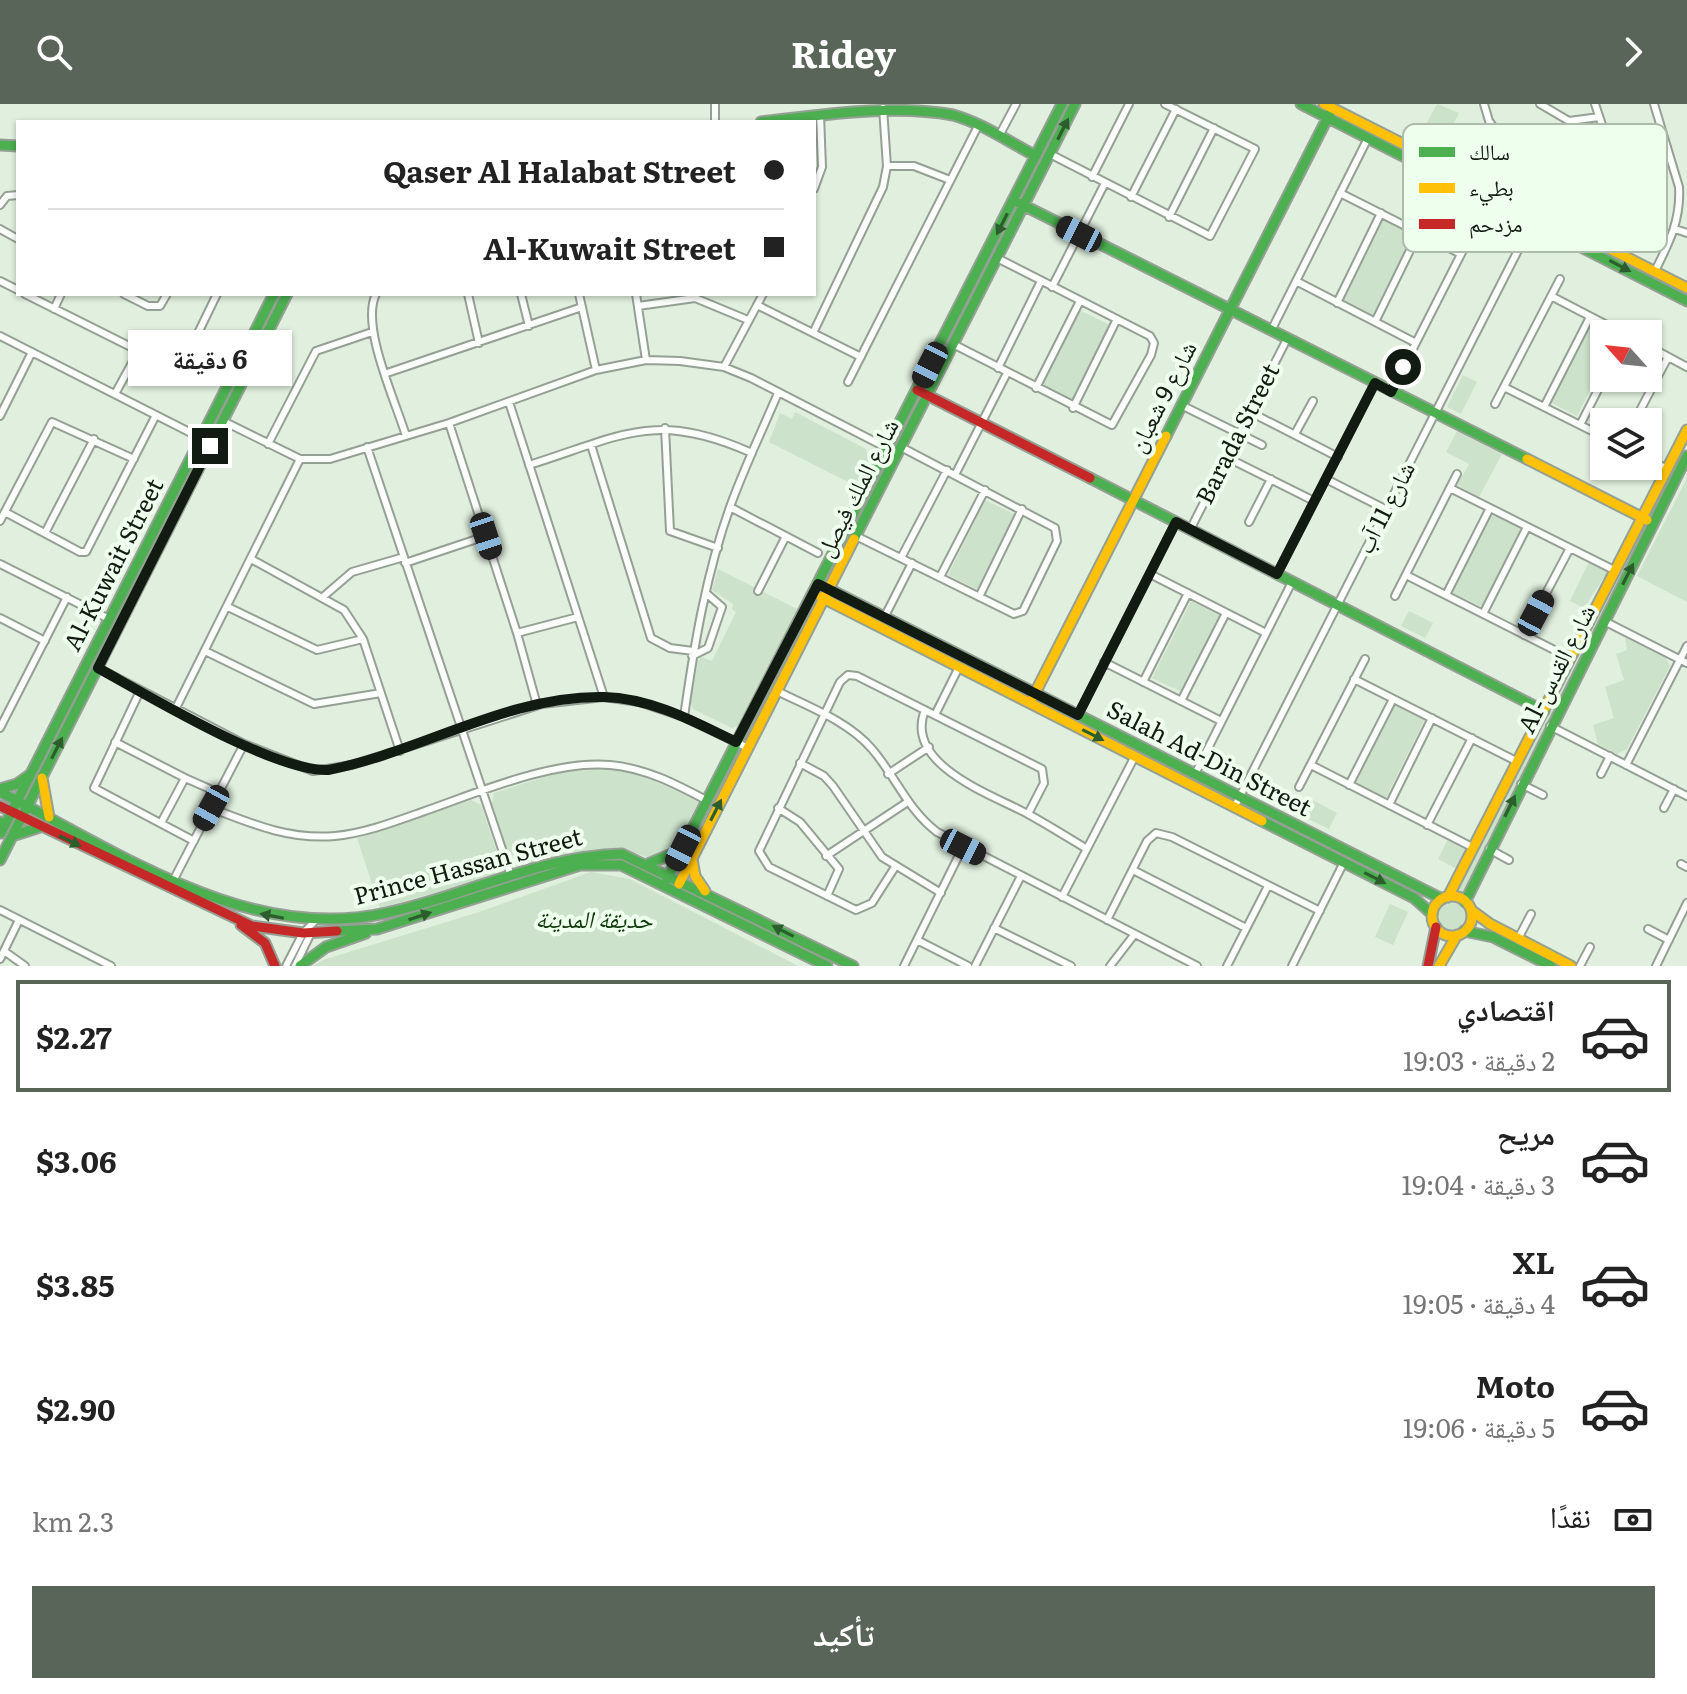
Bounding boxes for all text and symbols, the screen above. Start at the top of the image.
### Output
text: Ridey [791,26,896,79]
icon: search [32,30,76,74]
icon: forward [1611,30,1655,74]
one-way arrow [1056,118,1069,141]
legend [1403,124,1667,252]
text: سالك [1469,134,1510,167]
text: Qaser Al Halabat Street [383,148,736,192]
text: بطيء [1469,170,1514,206]
text: مزدحم [1469,206,1523,239]
one-way arrow [995,212,1008,235]
car [1052,212,1106,256]
text: Al-Kuwait Street [483,225,736,269]
one-way arrow [1608,260,1631,273]
north arrow [1590,320,1662,392]
map controls [1590,320,1662,480]
callout: 6 دقيقة [128,330,292,386]
street label: شارع 9 شعبان [1118,334,1204,458]
text: 6 دقيقة [173,338,248,377]
car [908,338,952,392]
route start [1385,349,1421,385]
street label: Barada Street [1185,356,1286,509]
button: layers [1590,408,1662,480]
street label: شارع الملك فيصل [806,412,906,562]
route end [192,428,228,464]
street label: شارع 11 آب [1346,455,1422,559]
street label: Al-Kuwait Street [53,471,171,656]
car [467,509,505,563]
one-way arrow [1621,562,1634,585]
car [1514,586,1558,640]
street label: Al-شارع القدس [1507,597,1602,738]
street label: Salah Ad-Din Street [1102,690,1319,824]
one-way arrow [1082,728,1105,742]
one-way arrow [50,736,64,759]
car [189,781,233,835]
one-way arrow [1504,794,1517,817]
one-way arrow [709,799,723,821]
street label: Prince Hassan Street [349,817,586,912]
car [661,821,705,875]
car [936,825,990,869]
one-way arrow [58,834,81,848]
one-way arrow [1364,871,1387,885]
park label: حديقة المدينة [535,900,654,935]
one-way arrow [259,909,284,922]
one-way arrow [409,909,433,922]
one-way arrow [772,924,795,938]
text: اقتصادي [1457,986,1555,1030]
icon: car [1579,1000,1651,1072]
text: $2.27 [36,1014,112,1058]
text: 2 دقيقة · 19:03 [1403,1040,1555,1079]
text: مريح [1497,1110,1555,1154]
icon: car [1579,1124,1651,1196]
text: $3.06 [36,1138,116,1182]
text: 3 دقيقة · 19:04 [1402,1164,1555,1203]
text: XL [1513,1239,1555,1283]
icon: car [1579,1248,1651,1320]
text: $3.85 [36,1262,114,1306]
text: 4 دقيقة · 19:05 [1402,1283,1555,1322]
text: Moto [1476,1363,1555,1407]
icon: car [1579,1372,1651,1444]
text: $2.90 [36,1386,116,1430]
text: 5 دقيقة · 19:06 [1403,1407,1555,1446]
text: نقدًا [1550,1493,1591,1537]
icon: cash [1611,1498,1655,1542]
text: 2.3 km [32,1501,114,1540]
button: تأكيد [32,1586,1655,1678]

